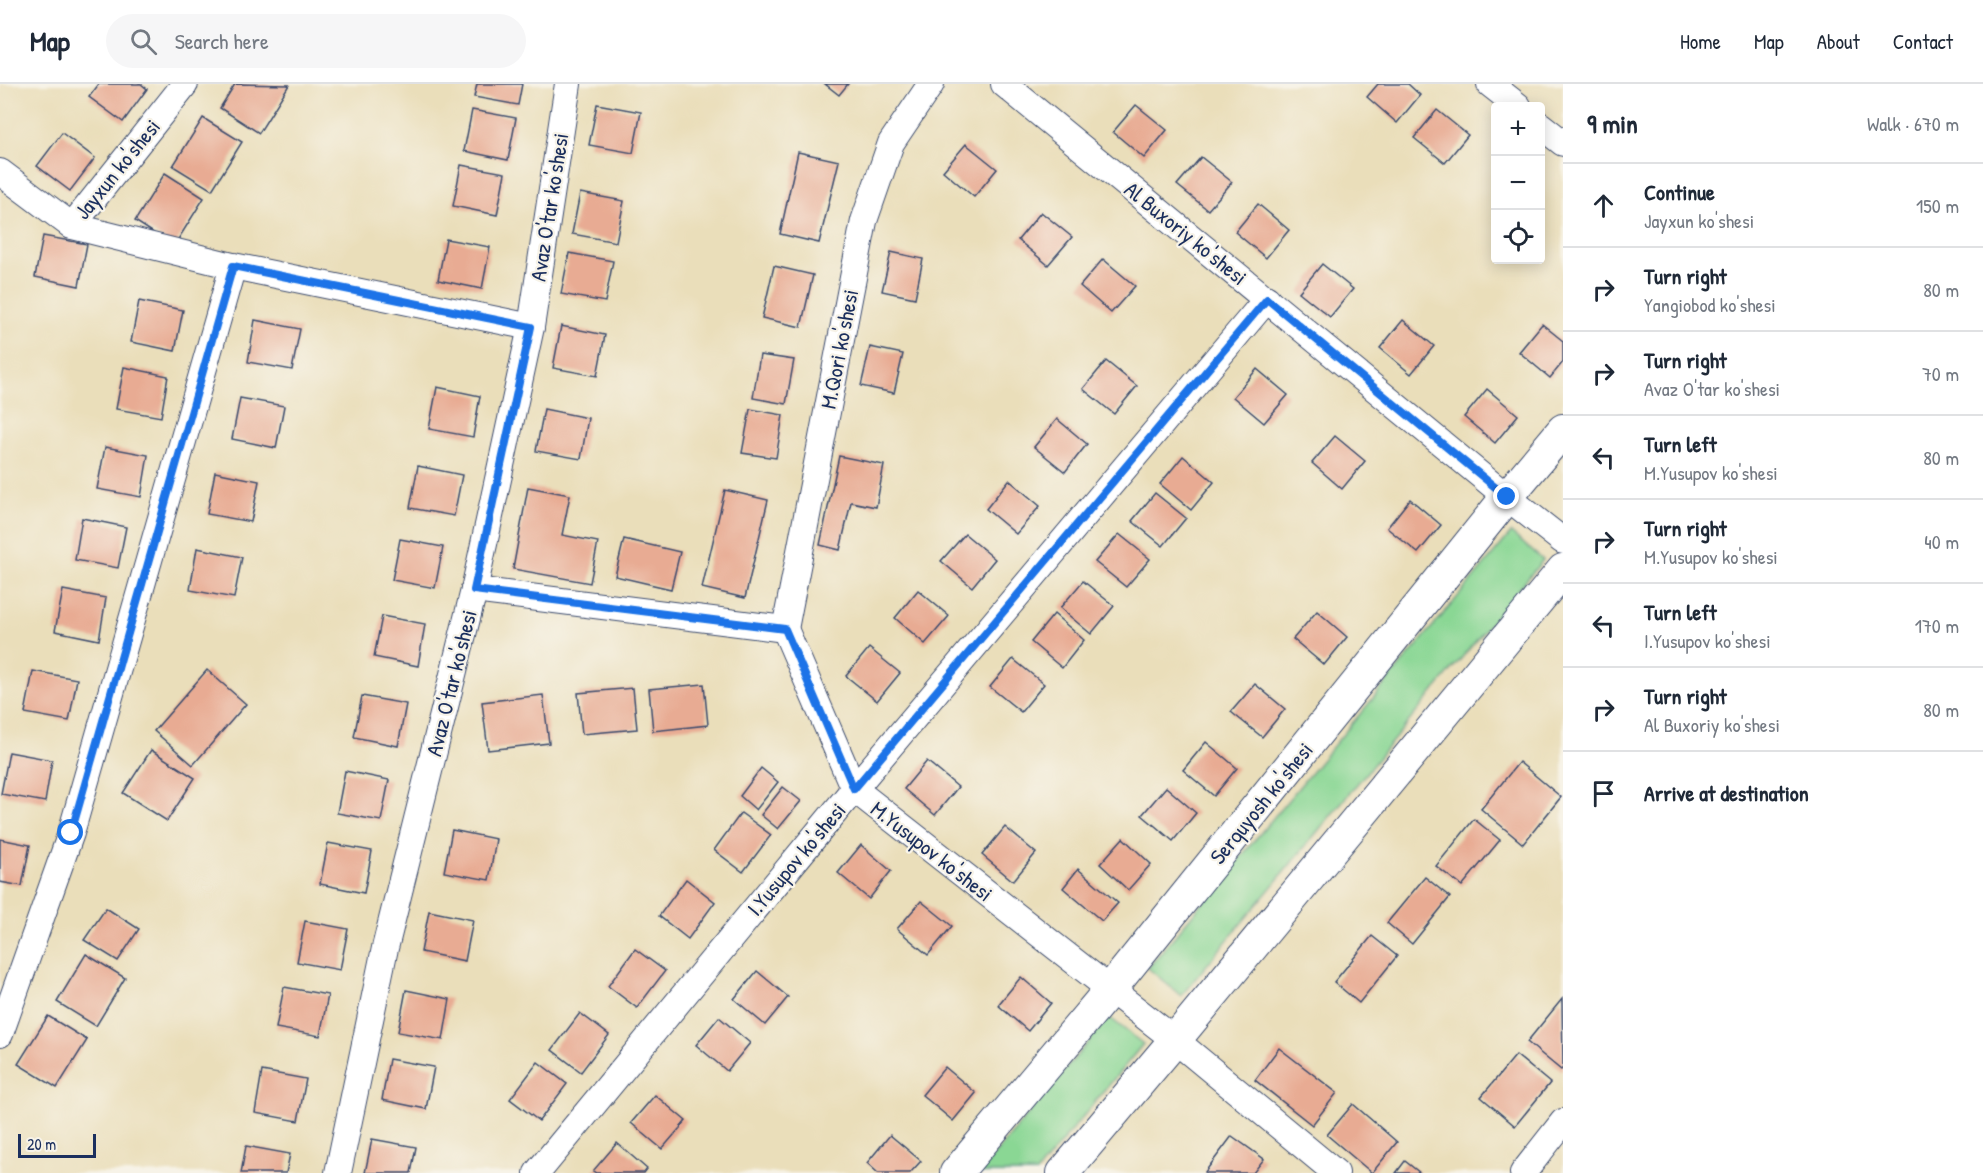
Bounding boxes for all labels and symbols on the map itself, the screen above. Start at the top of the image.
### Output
street label: Jayxun ko'shesi [67,112,167,226]
street label: Avaz O'tar ko'shesi [522,131,576,283]
street label: Al Buxoriy ko'shesi [1118,174,1254,292]
street label: M.Qori ko'shesi [813,287,865,411]
route end [1493,483,1519,509]
street label: Avaz O'tar ko'shesi [418,607,484,759]
street label: Serquyosh ko'shesi [1203,736,1319,870]
street label: M.Yusupov ko'shesi [865,794,999,908]
street label: I.Yusupov ko'shesi [740,796,852,922]
route start [57,819,83,845]
scale bar [18,1131,96,1158]

